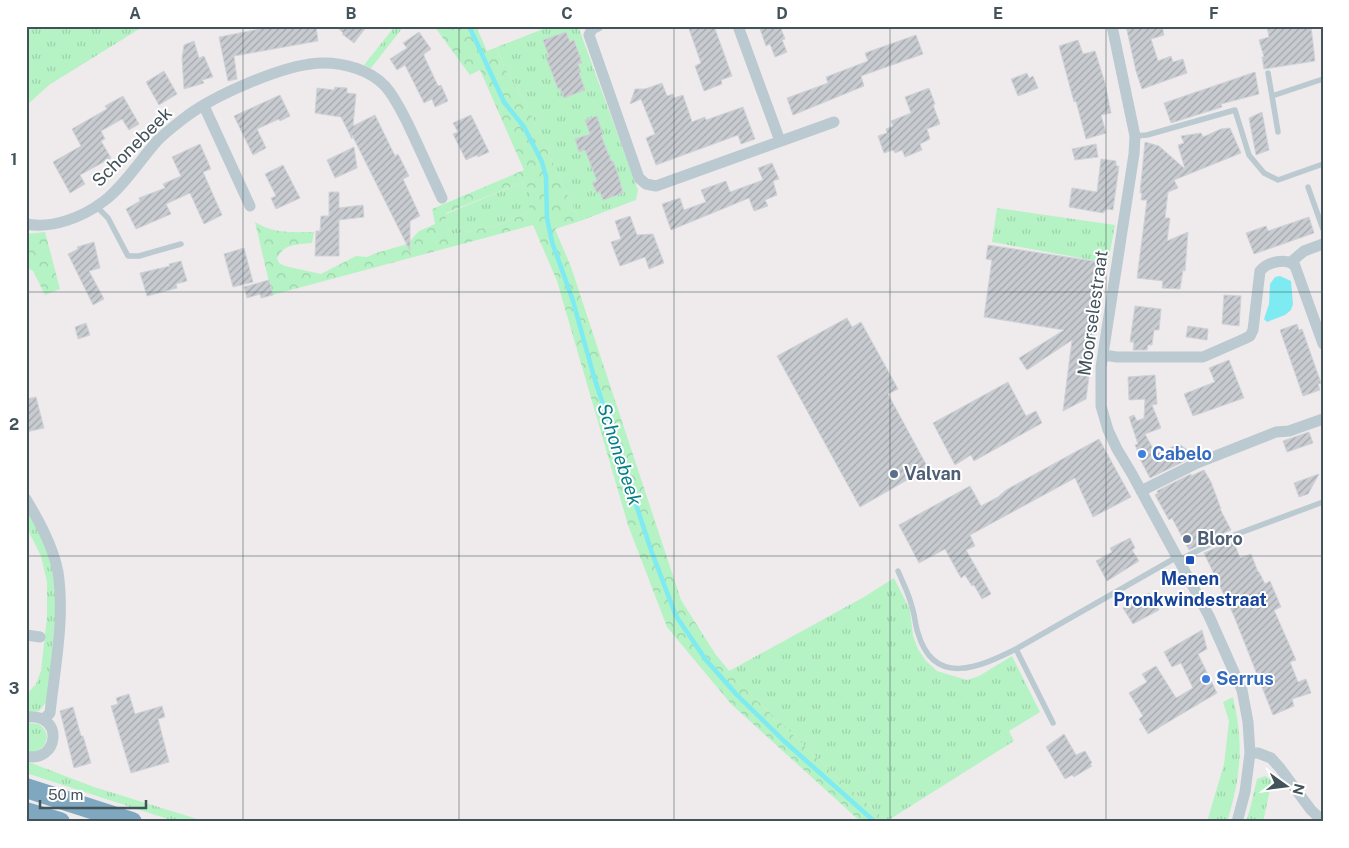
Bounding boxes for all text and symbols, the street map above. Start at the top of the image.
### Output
text: A [129,4,141,23]
text: B [346,4,357,23]
text: C [561,4,573,23]
text: D [776,4,788,23]
text: E [993,4,1003,23]
text: F [1209,4,1219,23]
street label: Schonebeek [87,102,176,191]
text: 1 [11,150,17,169]
street label: Moorselestraat [1073,249,1112,377]
water label: Schonebeek [593,400,647,509]
text: 2 [9,415,19,434]
place label: Cabelo [1152,443,1212,464]
marker: Cabelo [1136,448,1148,460]
place label: Valvan [904,463,961,484]
marker: Valvan [888,468,900,480]
place label: Bloro [1197,528,1243,549]
marker: Bloro [1181,533,1193,545]
marker: Menen Pronkwindestraat [1184,554,1196,566]
place label: Menen Pronkwindestraat [1113,568,1267,610]
place label: Serrus [1216,668,1274,689]
marker: Serrus [1200,673,1212,685]
text: 3 [9,679,19,698]
north arrow [1262,760,1312,810]
scale bar [40,778,146,810]
text: N [1290,782,1308,796]
text: 50 m [48,786,83,803]

